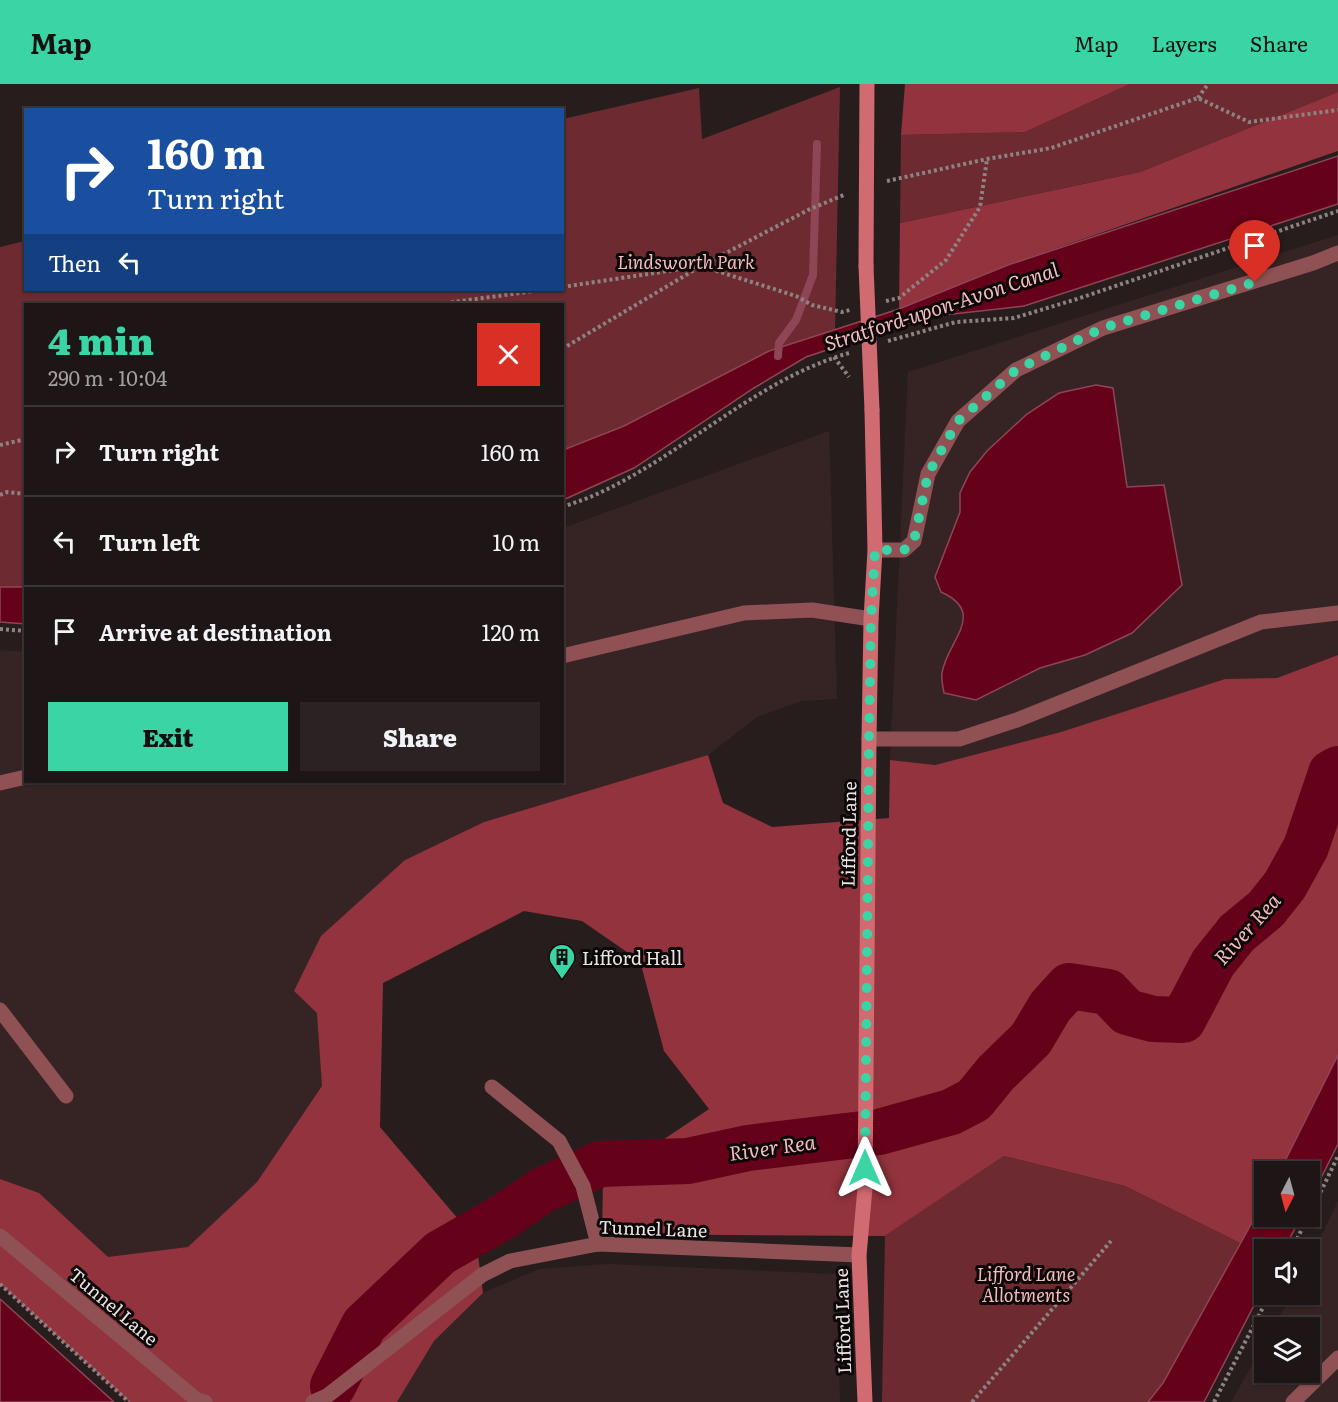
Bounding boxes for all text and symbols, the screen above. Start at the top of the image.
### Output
text: Map [30,21,92,63]
text: Map [1074,27,1119,58]
text: Layers [1152,27,1217,58]
text: Share [1250,27,1308,58]
text: 160 m [147,120,265,182]
icon: right [48,132,126,210]
text: Turn right [147,177,284,217]
pin [1229,220,1280,282]
icon: arrive [1238,229,1271,262]
text: Then [48,246,101,279]
icon: left [113,246,146,279]
park label: Lindsworth Park [617,248,755,275]
water label: Stratford-upon-Avon Canal [820,253,1062,357]
text: 4 min [48,313,154,366]
button: close [477,323,540,386]
text: 290 m · 10:04 [48,362,167,392]
icon: right [48,435,81,468]
text: Turn right [99,435,219,468]
text: 160 m [481,435,540,468]
icon: left [48,525,81,558]
text: Turn left [99,525,200,558]
text: 10 m [493,525,540,558]
icon: arrive [48,615,81,648]
text: Arrive at destination [99,615,332,648]
text: 120 m [481,615,540,648]
button: Exit [48,702,288,771]
button: Share [300,702,540,771]
street label: Lifford Lane [834,781,862,887]
water label: River Rea [1206,885,1287,971]
building icon: Lifford Hall [547,942,577,980]
place label: Lifford Hall [582,944,682,971]
water label: River Rea [727,1125,818,1167]
position arrow [833,1136,897,1200]
north arrow [1254,1161,1320,1227]
map controls [1254,1161,1320,1383]
street label: Tunnel Lane [598,1213,708,1243]
button: sound [1254,1239,1320,1305]
park label: Lifford Lane Allotments [977,1260,1075,1308]
street label: Tunnel Lane [64,1261,164,1351]
street label: Lifford Lane [827,1268,857,1374]
button: layers [1254,1317,1320,1383]

